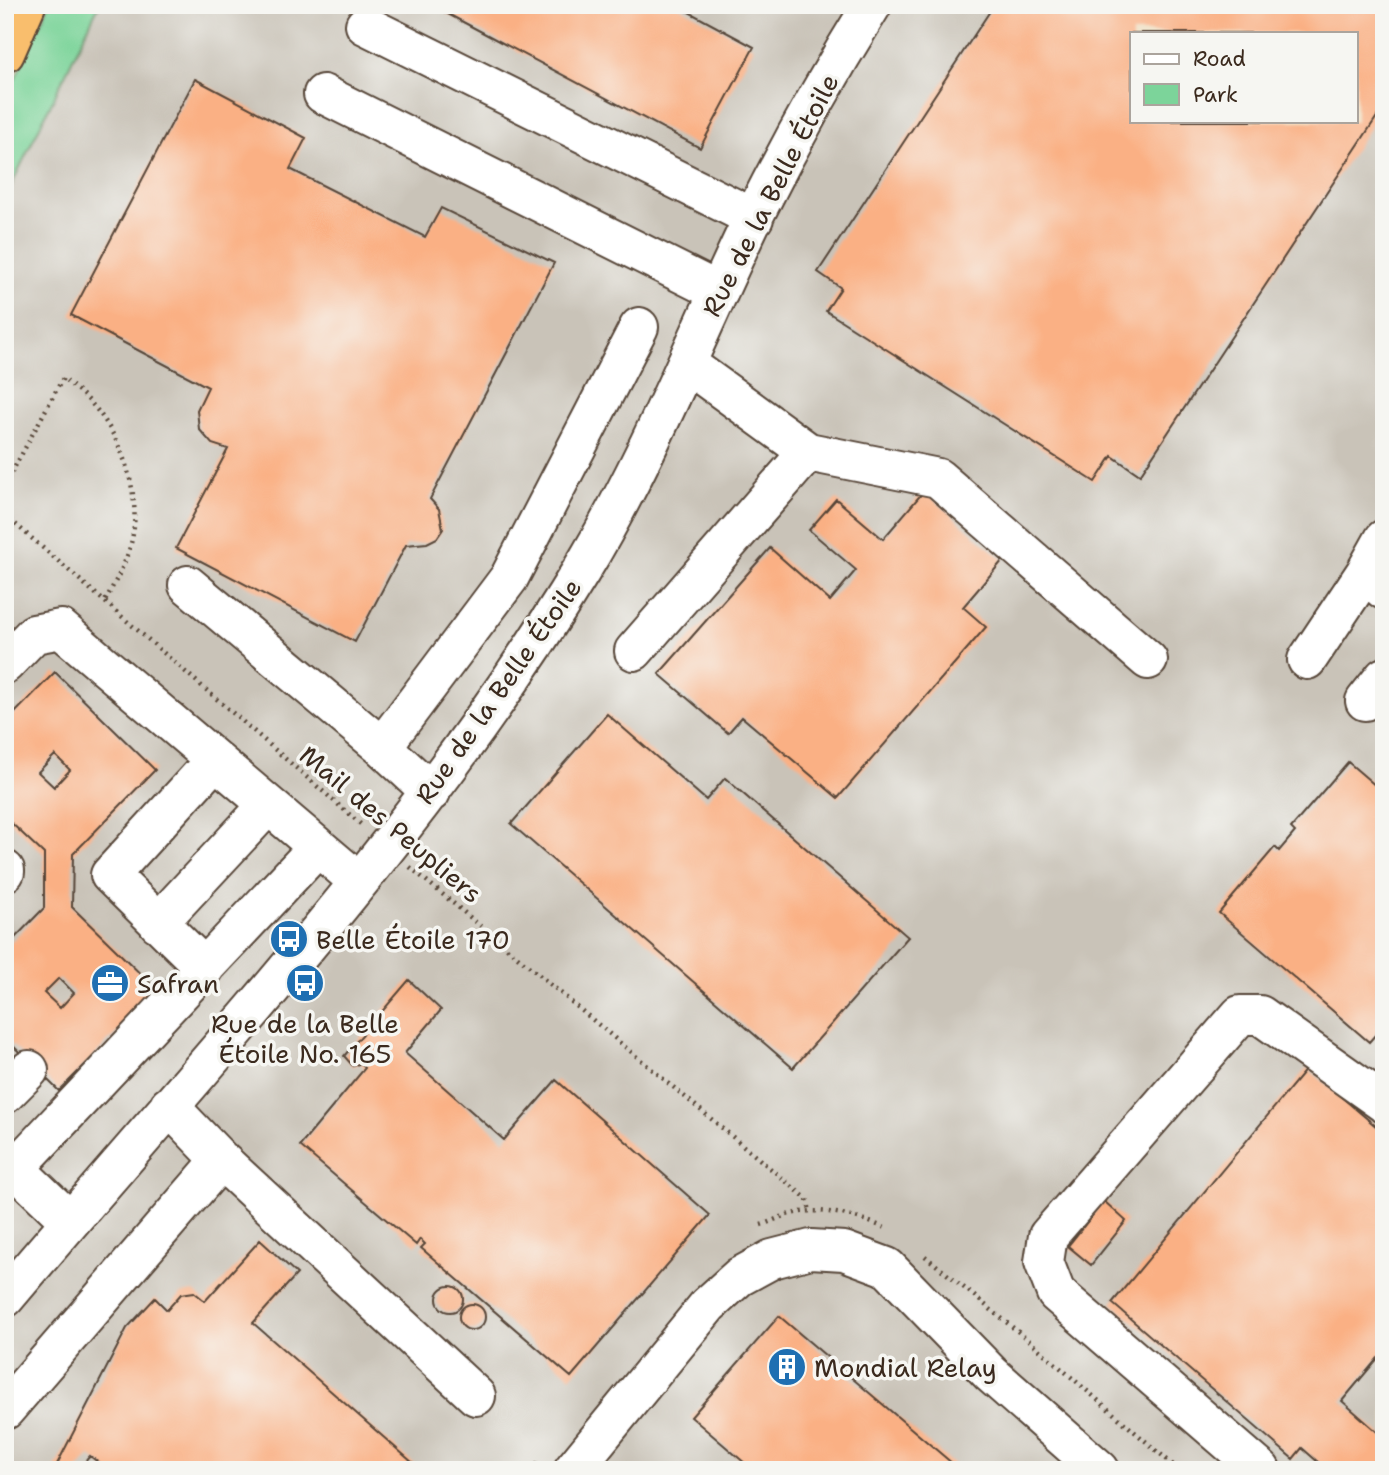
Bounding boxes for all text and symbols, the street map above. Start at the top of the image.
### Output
legend [1130,32,1358,122]
text: Road [1193,45,1246,73]
street label: Rue de la Belle Étoile [694,68,846,322]
text: Park [1193,81,1238,109]
street label: Rue de la Belle Étoile [407,571,589,811]
street label: Mail des Peupliers [292,737,490,911]
bus stop icon: Belle Étoile 170 [268,918,310,960]
place label: Belle Étoile 170 [316,922,510,957]
office icon: Safran [89,962,131,1004]
bus stop icon: Rue de la Belle Étoile No. 165 [284,962,326,1004]
place label: Safran [137,966,219,1001]
place label: Rue de la Belle Étoile No. 165 [211,1006,399,1071]
building icon: Mondial Relay [766,1346,808,1388]
place label: Mondial Relay [814,1350,997,1385]

